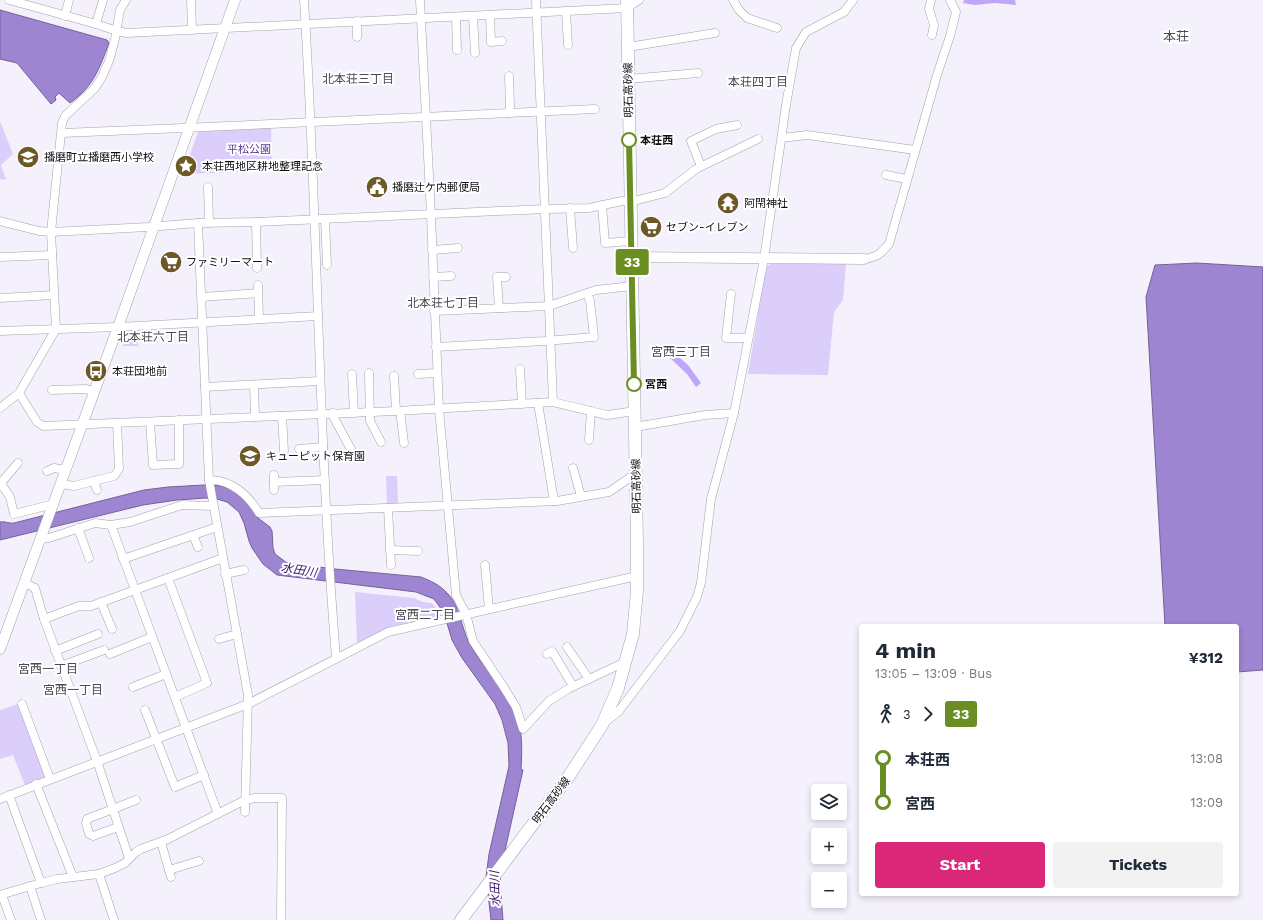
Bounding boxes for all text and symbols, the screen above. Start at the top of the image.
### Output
district label: 本荘 [1163,29,1189,44]
street label: 明石高砂線 [622,62,635,118]
district label: 北本荘三丁目 [322,72,394,86]
district label: 本荘四丁目 [728,75,788,89]
marker: 本荘西 [621,132,637,148]
place label: 本荘西 [640,134,673,147]
park label: 平松公園 [227,143,271,156]
school or university icon: 播磨町立播磨西小学校 [15,144,41,170]
place label: 播磨町立播磨西小学校 [44,151,154,164]
place icon: 本荘西地区耕地整理記念 [173,153,199,179]
place label: 本荘西地区耕地整理記念 [202,160,323,173]
public building icon: 播磨辻ケ内郵便局 [364,174,390,200]
place label: 播磨辻ケ内郵便局 [392,181,480,194]
temple icon: 阿閇神社 [715,190,741,216]
place label: 阿閇神社 [744,197,788,210]
supermarket icon: セブン-イレブン [638,214,664,240]
place label: セブン-イレブン [666,221,749,234]
supermarket icon: ファミリーマート [158,249,184,275]
line badge: 33 [614,249,650,275]
text: 33 [624,254,640,270]
place label: ファミリーマート [186,256,274,269]
district label: 北本荘七丁目 [407,296,479,310]
district label: 北本荘六丁目 [117,330,189,344]
district label: 宮西三丁目 [651,345,711,359]
bus stop icon: 本荘団地前 [83,358,109,384]
place label: 本荘団地前 [112,365,167,378]
marker: 宮西 [626,376,642,392]
place label: 宮西 [645,378,667,391]
school or university icon: キューピット保育園 [237,443,263,469]
place label: キューピット保育園 [266,450,365,463]
street label: 明石高砂線 [630,458,643,514]
water label: 水田川 [280,560,320,580]
district label: 宮西二丁目 [395,608,455,622]
text: 4 min [875,638,936,663]
text: ¥312 [1189,649,1223,667]
district label: 宮西一丁目 [18,662,78,676]
text: 13:05 – 13:09 · Bus [875,666,992,681]
district label: 宮西一丁目 [43,683,103,697]
icon: walk [875,703,897,725]
icon: forward [917,703,939,725]
text: 33 [953,706,969,722]
text: 3 [903,707,911,722]
text: 本荘西 [905,751,950,769]
text: 13:08 [1190,751,1223,766]
street label: 明石高砂線 [530,774,573,826]
map controls [811,784,847,908]
button: layers [811,784,847,820]
text: 宮西 [905,795,935,813]
text: 13:09 [1190,795,1223,810]
button: + [811,828,847,864]
button: Start [875,842,1045,888]
button: Tickets [1053,842,1223,888]
water label: 水田川 [487,869,503,907]
button: − [811,872,847,908]

